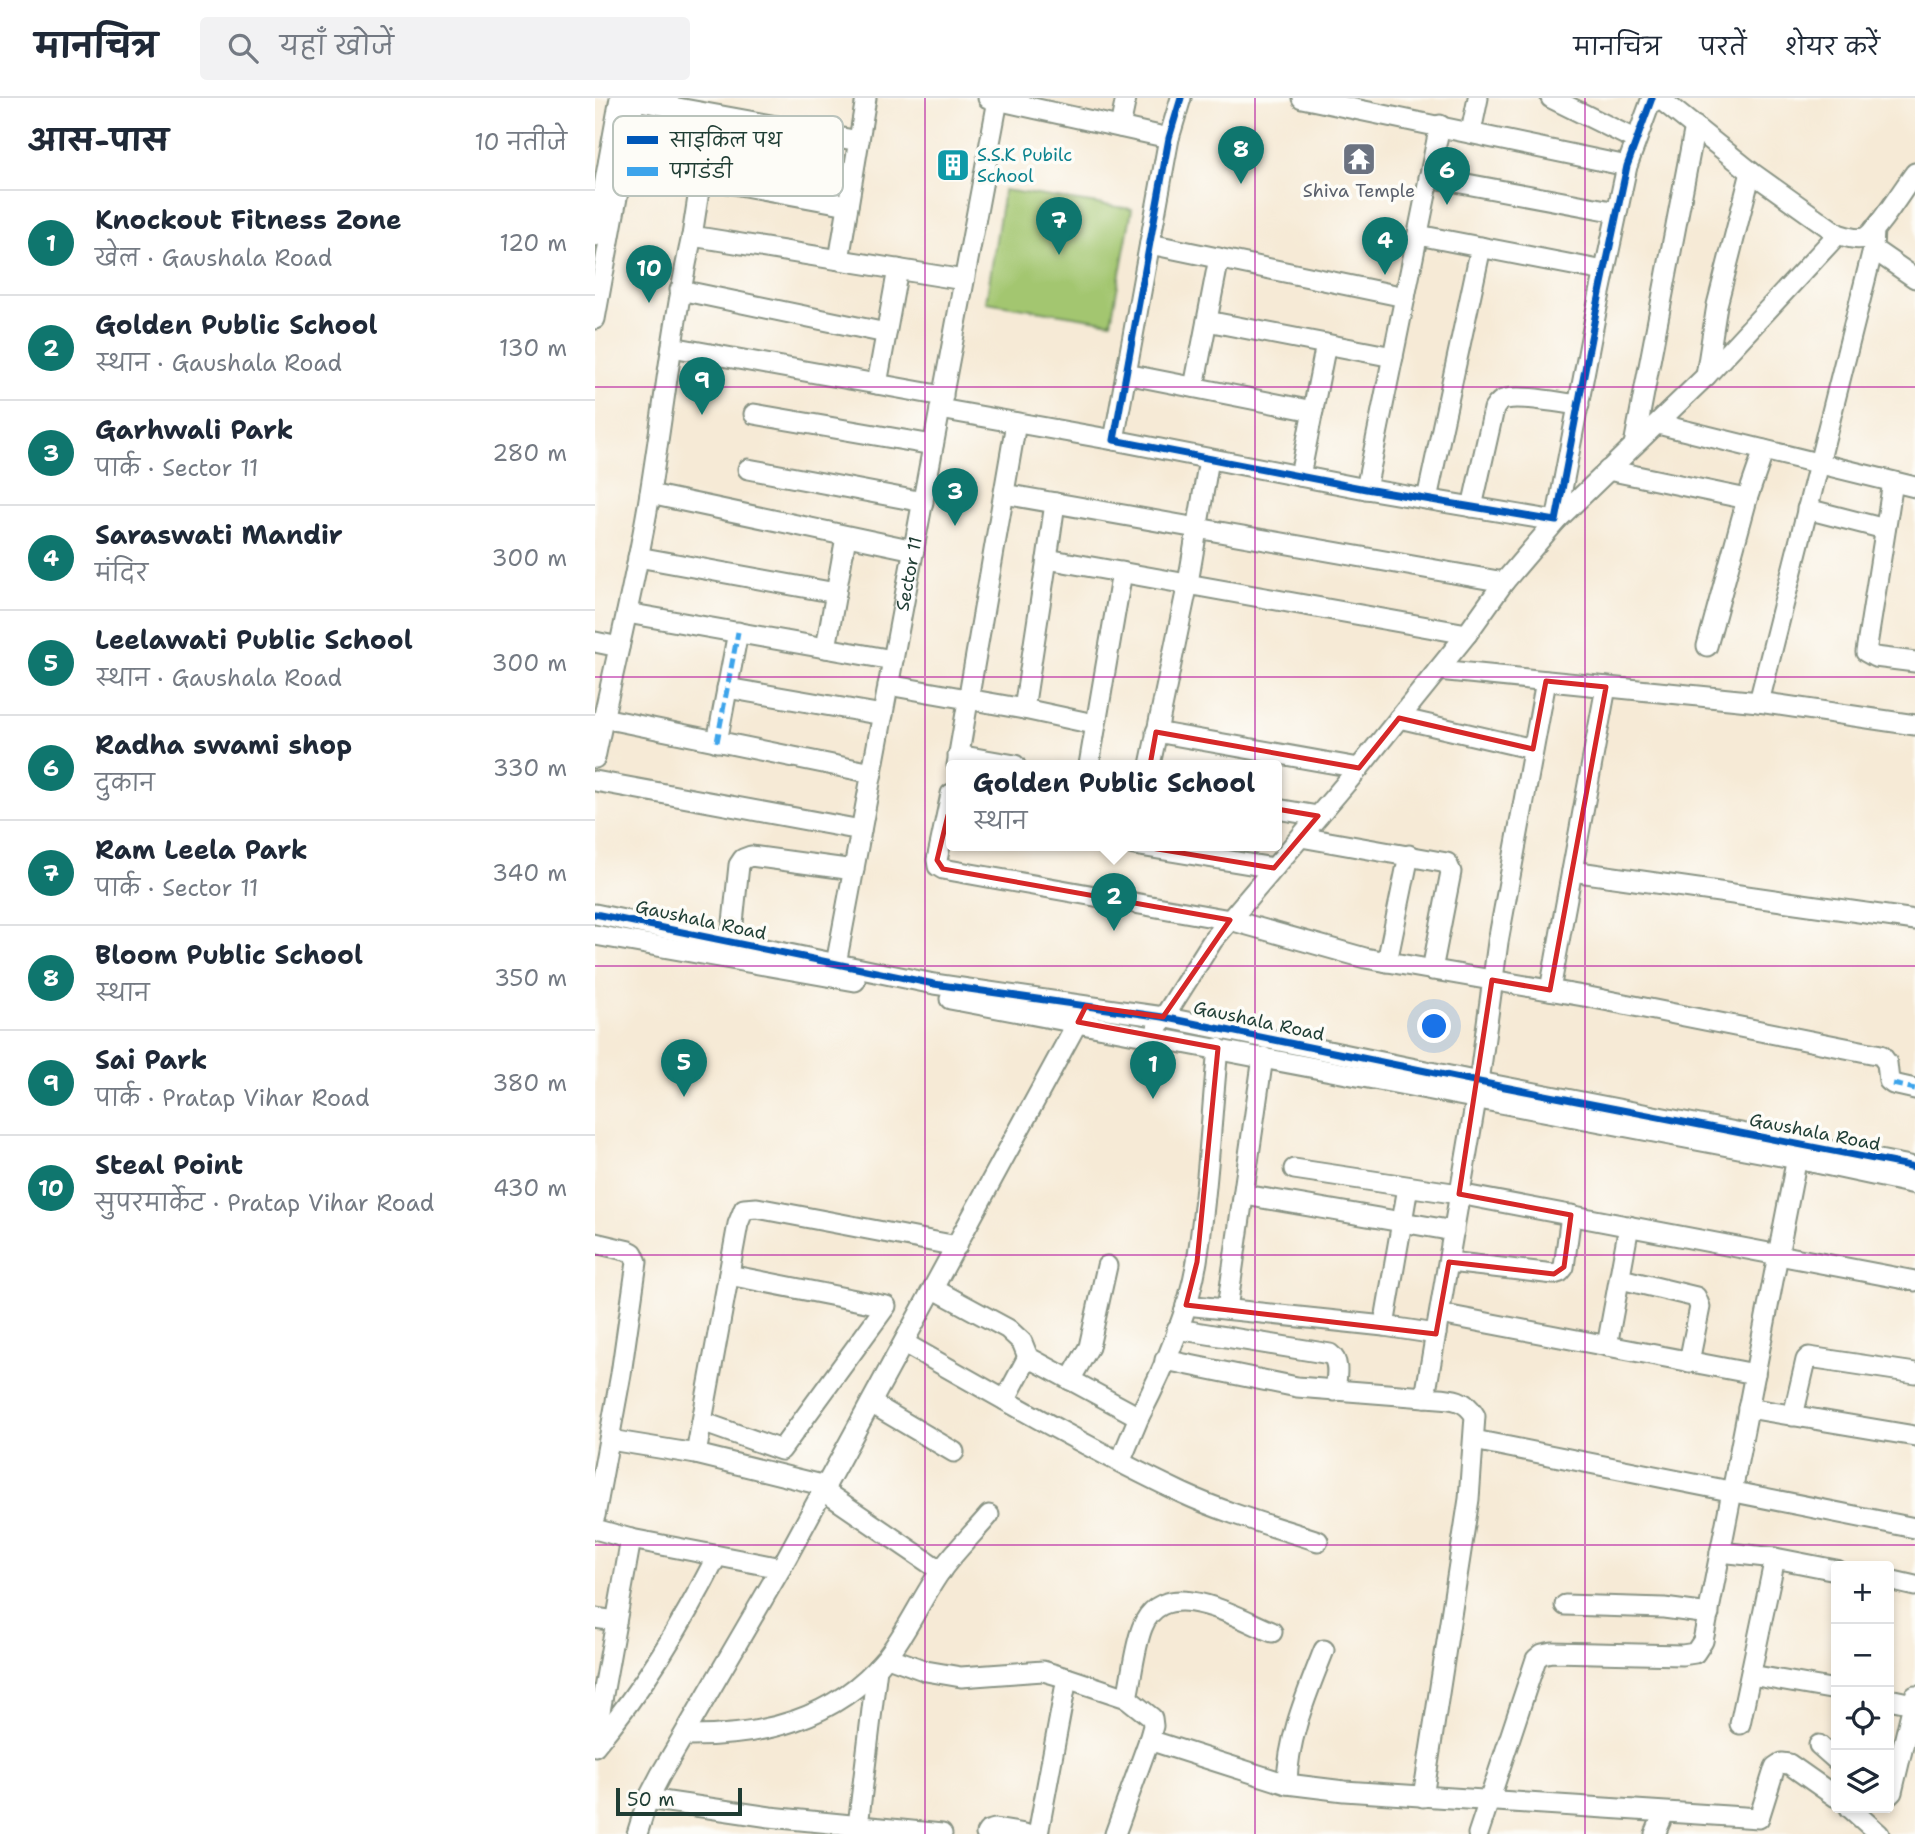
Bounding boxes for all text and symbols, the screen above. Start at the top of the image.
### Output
search box [200,17,690,80]
text: मानचित्र [35,23,158,68]
text: यहाँ खोजें [280,28,394,63]
icon: search [224,29,262,67]
text: मानचित्र [1573,31,1661,63]
text: परतें [1699,31,1747,63]
text: शेयर करें [1785,31,1880,63]
legend [613,116,843,196]
text: आस-पास [28,120,169,161]
text: साइकिल पथ [669,125,784,153]
pin: 8 [1218,126,1264,184]
text: 10 नतीजे [474,127,567,157]
temple icon: Shiva Temple [1340,140,1378,178]
place label: S.S.K Pubilc School [977,143,1072,188]
building icon: S.S.K Pubilc School [934,146,972,184]
pin: 6 [1424,147,1470,205]
text: पगडंडी [669,156,734,184]
place label: Shiva Temple [1303,179,1415,203]
pin: 7 [1036,197,1082,255]
text: Knockout Fitness Zone [95,202,402,237]
pin: 4 [1362,217,1408,275]
text: 1 [46,228,56,258]
text: 120 m [499,228,567,258]
text: खेल · Gaushala Road [95,243,332,273]
pin: 10 [626,245,672,303]
text: Golden Public School [95,307,378,342]
text: 2 [43,333,59,363]
text: 130 m [499,333,567,363]
text: स्थान · Gaushala Road [95,348,342,378]
pin: 9 [679,357,725,415]
text: Garhwali Park [95,412,293,447]
text: 3 [43,438,59,468]
text: 280 m [492,438,567,468]
text: पार्क · Sector 11 [95,453,259,483]
pin: 3 [932,468,978,526]
text: Saraswati Mandir [95,517,343,552]
street label: Sector 11 [890,534,928,613]
text: 4 [43,543,59,573]
text: 300 m [492,543,567,573]
text: मंदिर [95,558,148,588]
text: Leelawati Public School [95,622,413,657]
text: 5 [44,648,58,678]
text: 300 m [492,648,567,678]
text: स्थान · Gaushala Road [95,663,342,693]
text: Radha swami shop [95,727,352,762]
text: 6 [43,753,59,783]
text: 330 m [493,753,567,783]
popup [946,760,1282,851]
text: Golden Public School [973,765,1255,800]
text: दुकान [95,768,155,798]
text: स्थान [973,806,1027,836]
text: Ram Leela Park [95,832,308,867]
text: 7 [43,858,59,888]
text: 340 m [492,858,567,888]
text: पार्क · Sector 11 [95,873,259,903]
pin: 2 [1091,873,1137,931]
street label: Gaushala Road [633,894,769,946]
text: Bloom Public School [95,937,363,972]
text: 8 [43,963,59,993]
text: 350 m [494,963,567,993]
text: स्थान [95,978,150,1008]
street label: Gaushala Road [1191,995,1327,1047]
your location [1417,1009,1451,1043]
pin: 5 [661,1039,707,1097]
pin: 1 [1130,1041,1176,1099]
text: Sai Park [95,1042,207,1077]
text: 9 [43,1068,59,1098]
text: 380 m [492,1068,567,1098]
text: पार्क · Pratap Vihar Road [95,1083,370,1113]
street label: Gaushala Road [1747,1107,1883,1157]
text: Steal Point [95,1147,243,1182]
text: 10 [38,1173,64,1203]
text: 430 m [493,1173,567,1203]
text: सुपरमार्केट · Pratap Vihar Road [95,1188,434,1218]
map controls [1831,1561,1894,1813]
button: + [1831,1561,1894,1624]
button: − [1831,1624,1894,1687]
button: locate [1831,1687,1894,1750]
button: layers [1831,1750,1894,1813]
scale bar [616,1785,742,1817]
text: 50 m [627,1787,675,1812]

